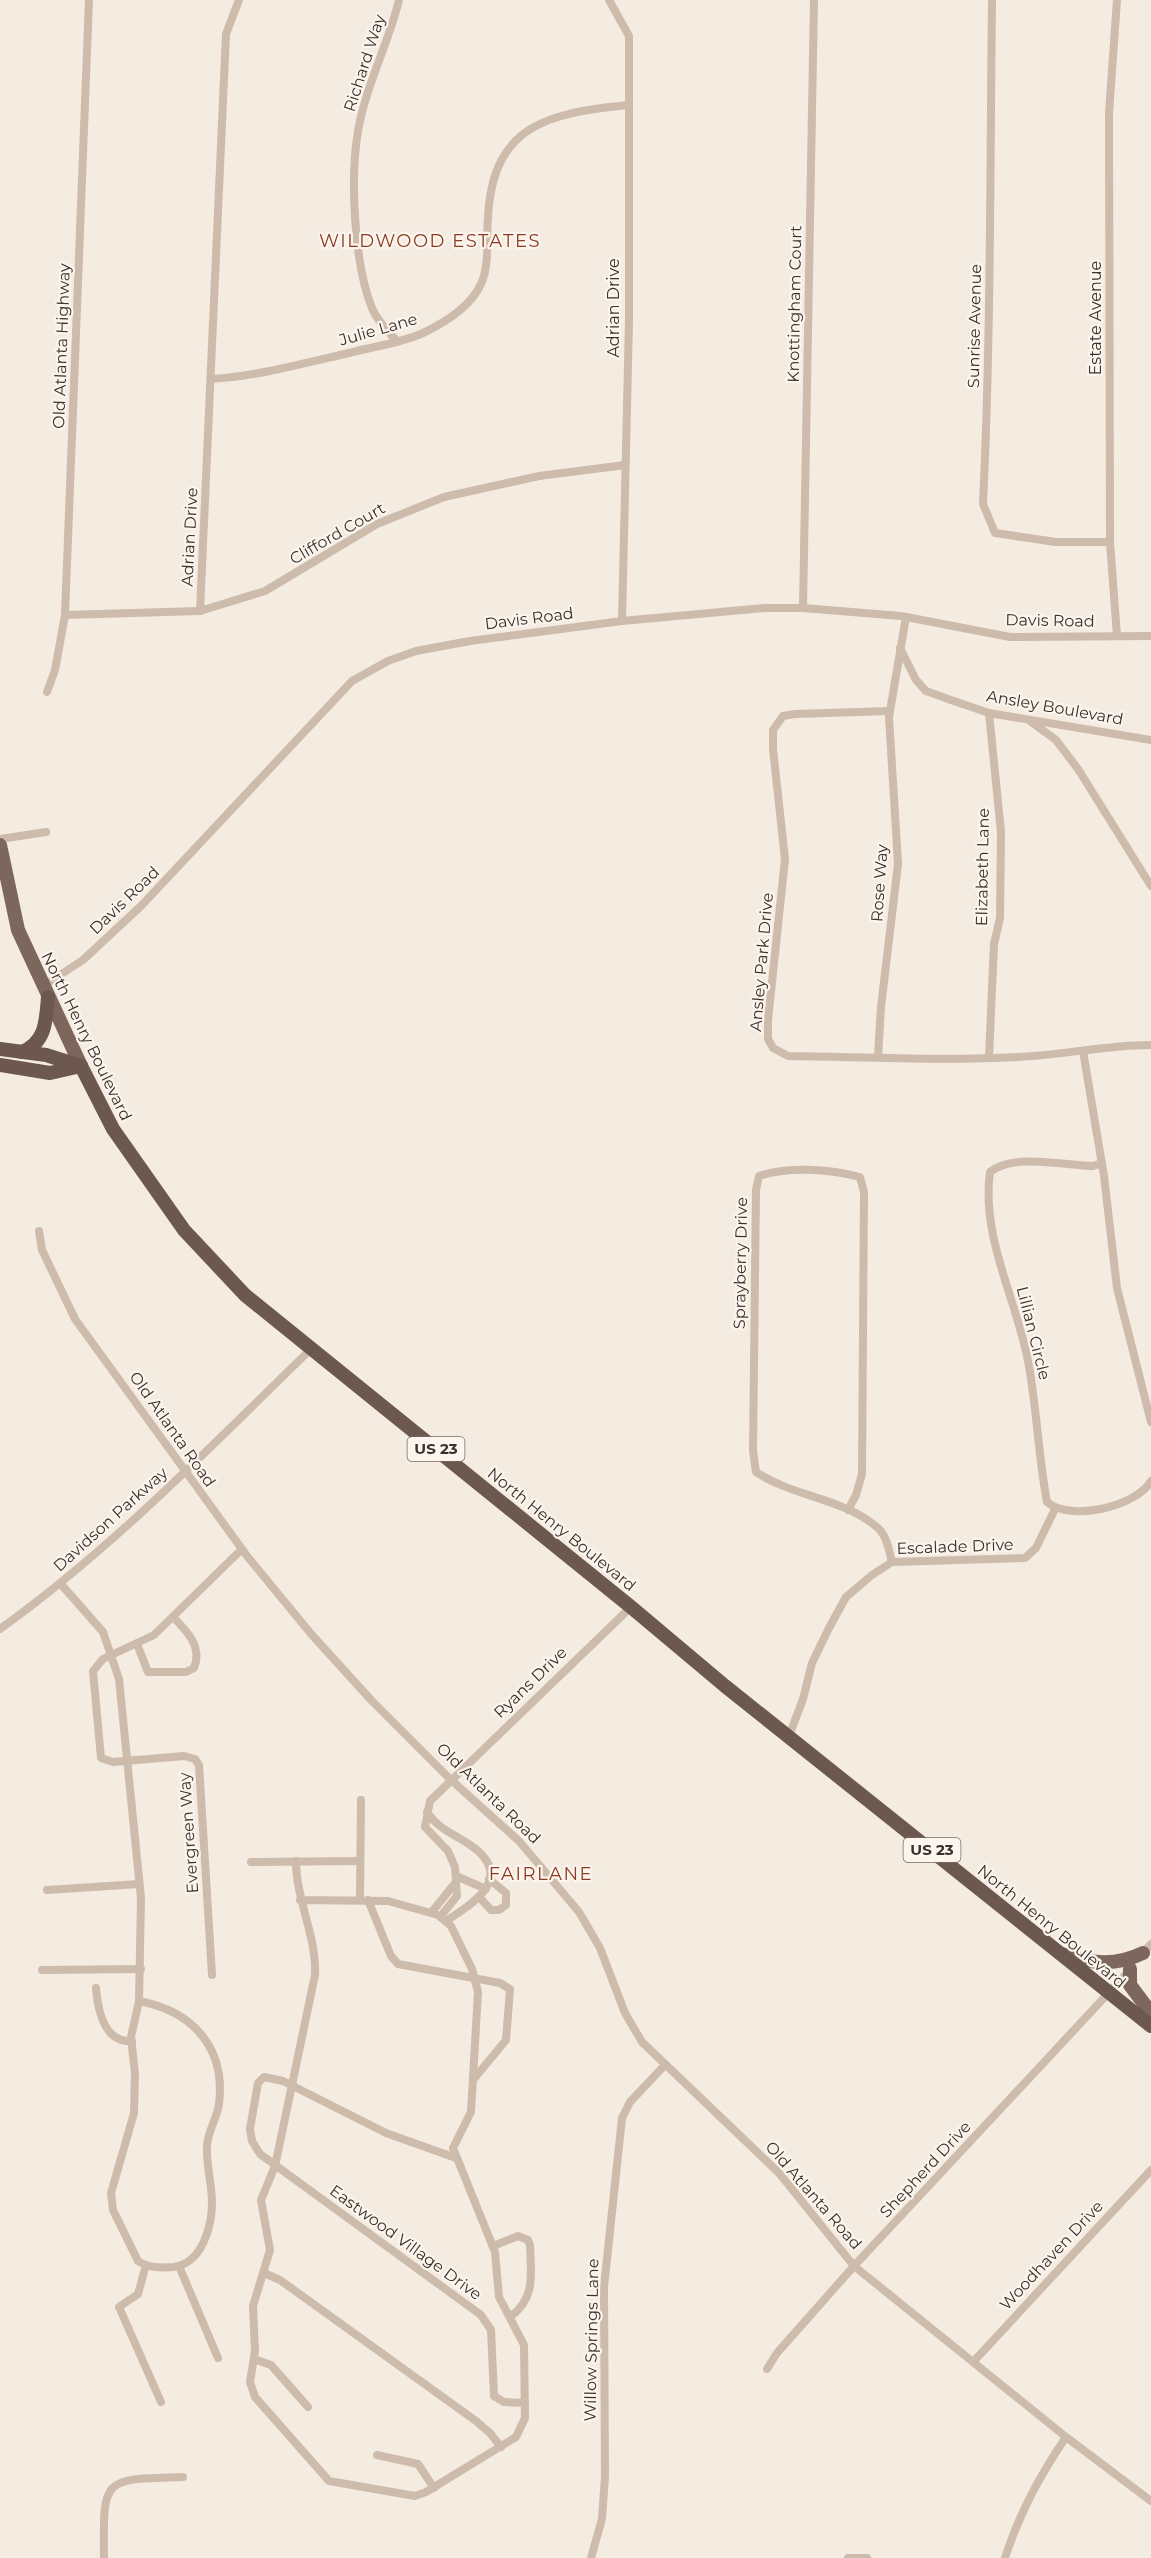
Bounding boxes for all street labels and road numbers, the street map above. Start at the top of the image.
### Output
street label: Richard Way [340,12,389,114]
street label: Knottingham Court [784,225,805,383]
street label: Adrian Drive [604,258,623,358]
street label: Estate Avenue [1086,261,1105,375]
street label: Old Atlanta Highway [49,263,74,429]
street label: Sunrise Avenue [964,264,985,388]
street label: Julie Lane [336,309,419,350]
street label: Adrian Drive [177,487,202,587]
street label: Clifford Court [286,498,389,568]
street label: Davis Road [484,604,575,633]
street label: Davis Road [1005,610,1095,631]
street label: Ansley Boulevard [985,686,1125,729]
street label: Elizabeth Lane [972,808,993,926]
street label: Rose Way [867,843,892,923]
street label: Davis Road [86,863,163,938]
street label: Ansley Park Drive [746,892,777,1032]
street label: North Henry Boulevard [37,949,136,1124]
street label: Sprayberry Drive [730,1197,751,1329]
street label: Lillian Circle [1013,1284,1054,1382]
street label: Old Atlanta Road [126,1368,220,1491]
road number: US 23 [408,1437,464,1461]
street label: Davidson Parkway [49,1463,171,1576]
street label: North Henry Boulevard [484,1464,640,1595]
street label: Escalade Drive [896,1535,1014,1558]
street label: Ryans Drive [490,1643,571,1722]
street label: Old Atlanta Road [433,1739,544,1848]
street label: Evergreen Way [175,1772,202,1894]
road number: US 23 [904,1838,960,1862]
street label: North Henry Boulevard [974,1861,1130,1992]
street label: Shepherd Drive [876,2117,975,2221]
street label: Old Atlanta Road [762,2137,866,2253]
street label: Eastwood Village Drive [326,2181,485,2304]
street label: Woodhaven Drive [996,2197,1107,2314]
street label: Willow Springs Lane [581,2258,602,2422]

